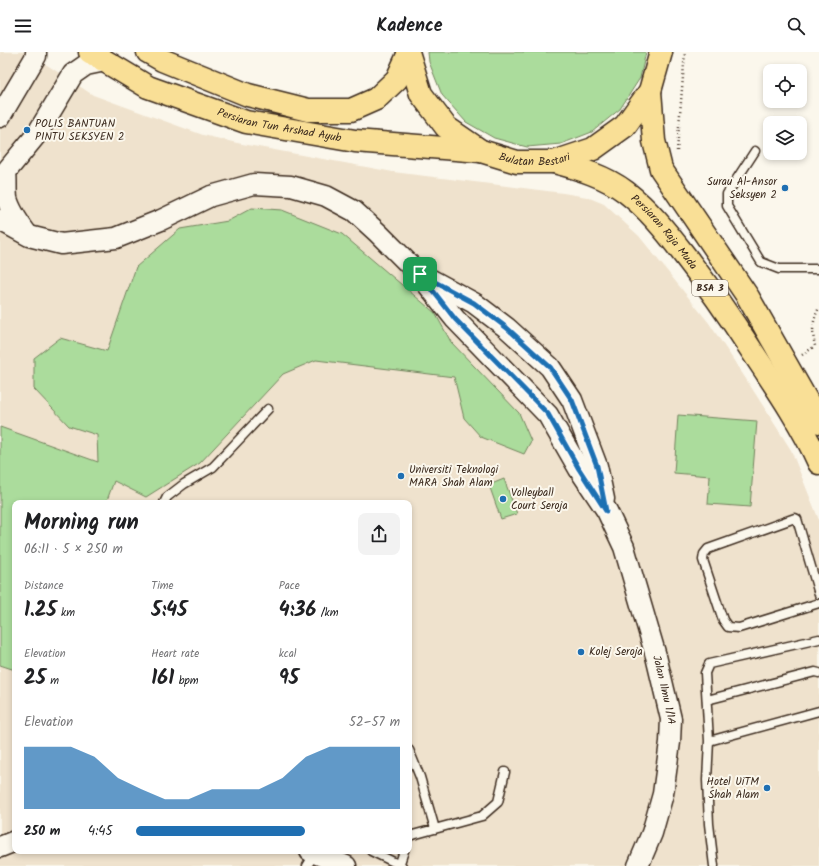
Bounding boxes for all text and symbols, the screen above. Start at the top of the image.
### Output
text: Kadence [376,12,443,41]
icon: menu [12,15,34,37]
icon: search [785,15,807,37]
map controls [763,64,807,160]
button: locate [763,64,807,108]
street label: Persiaran Tun Arshad Ayub [215,103,343,147]
place label: POLIS BANTUAN PINTU SEKSYEN 2 [35,115,124,146]
button: layers [763,116,807,160]
marker: POLIS BANTUAN PINTU SEKSYEN 2 [22,125,32,135]
street label: Bulatan Bestari [497,148,573,171]
place label: Surau Al-Ansor Seksyen 2 [707,173,778,204]
marker: Surau Al-Ansor Seksyen 2 [780,183,790,193]
street label: Persiaran Raja Muda [626,190,702,274]
pin [403,257,437,291]
icon: arrive [409,263,431,285]
road number: BSA 3 [692,280,728,296]
place label: Universiti Teknologi MARA Shah Alam [409,461,499,492]
marker: Universiti Teknologi MARA Shah Alam [396,471,406,481]
place label: Volleyball Court Seroja [511,484,568,515]
marker: Volleyball Court Seroja [498,494,508,504]
text: Morning run [24,506,139,541]
button: share [358,513,400,555]
text: 06:11 · 5 × 250 m [24,539,123,560]
text: Distance [24,577,64,595]
text: Time [151,577,174,595]
text: Pace [279,577,300,595]
text: 1.25 [24,595,57,627]
text: 5:45 [151,595,187,627]
text: 4:36 [279,595,316,627]
text: km [57,604,75,622]
text: /km [316,604,339,622]
place label: Kolej Seroja [589,643,643,661]
text: Elevation [24,645,66,663]
text: Heart rate [151,645,199,663]
text: kcal [279,645,297,663]
marker: Kolej Seroja [576,647,586,657]
street label: Jalan Ilmu 1/1A [647,653,680,725]
text: 25 [24,663,46,695]
text: 161 [151,663,174,695]
text: 95 [279,663,299,695]
text: m [46,672,59,690]
text: bpm [174,672,198,690]
text: Elevation [24,712,73,733]
text: 52–57 m [349,712,400,733]
place label: Hotel UiTM Shah Alam [707,773,759,804]
marker: Hotel UiTM Shah Alam [762,783,772,793]
text: 250 m [24,821,60,842]
text: 4:45 [88,821,113,842]

